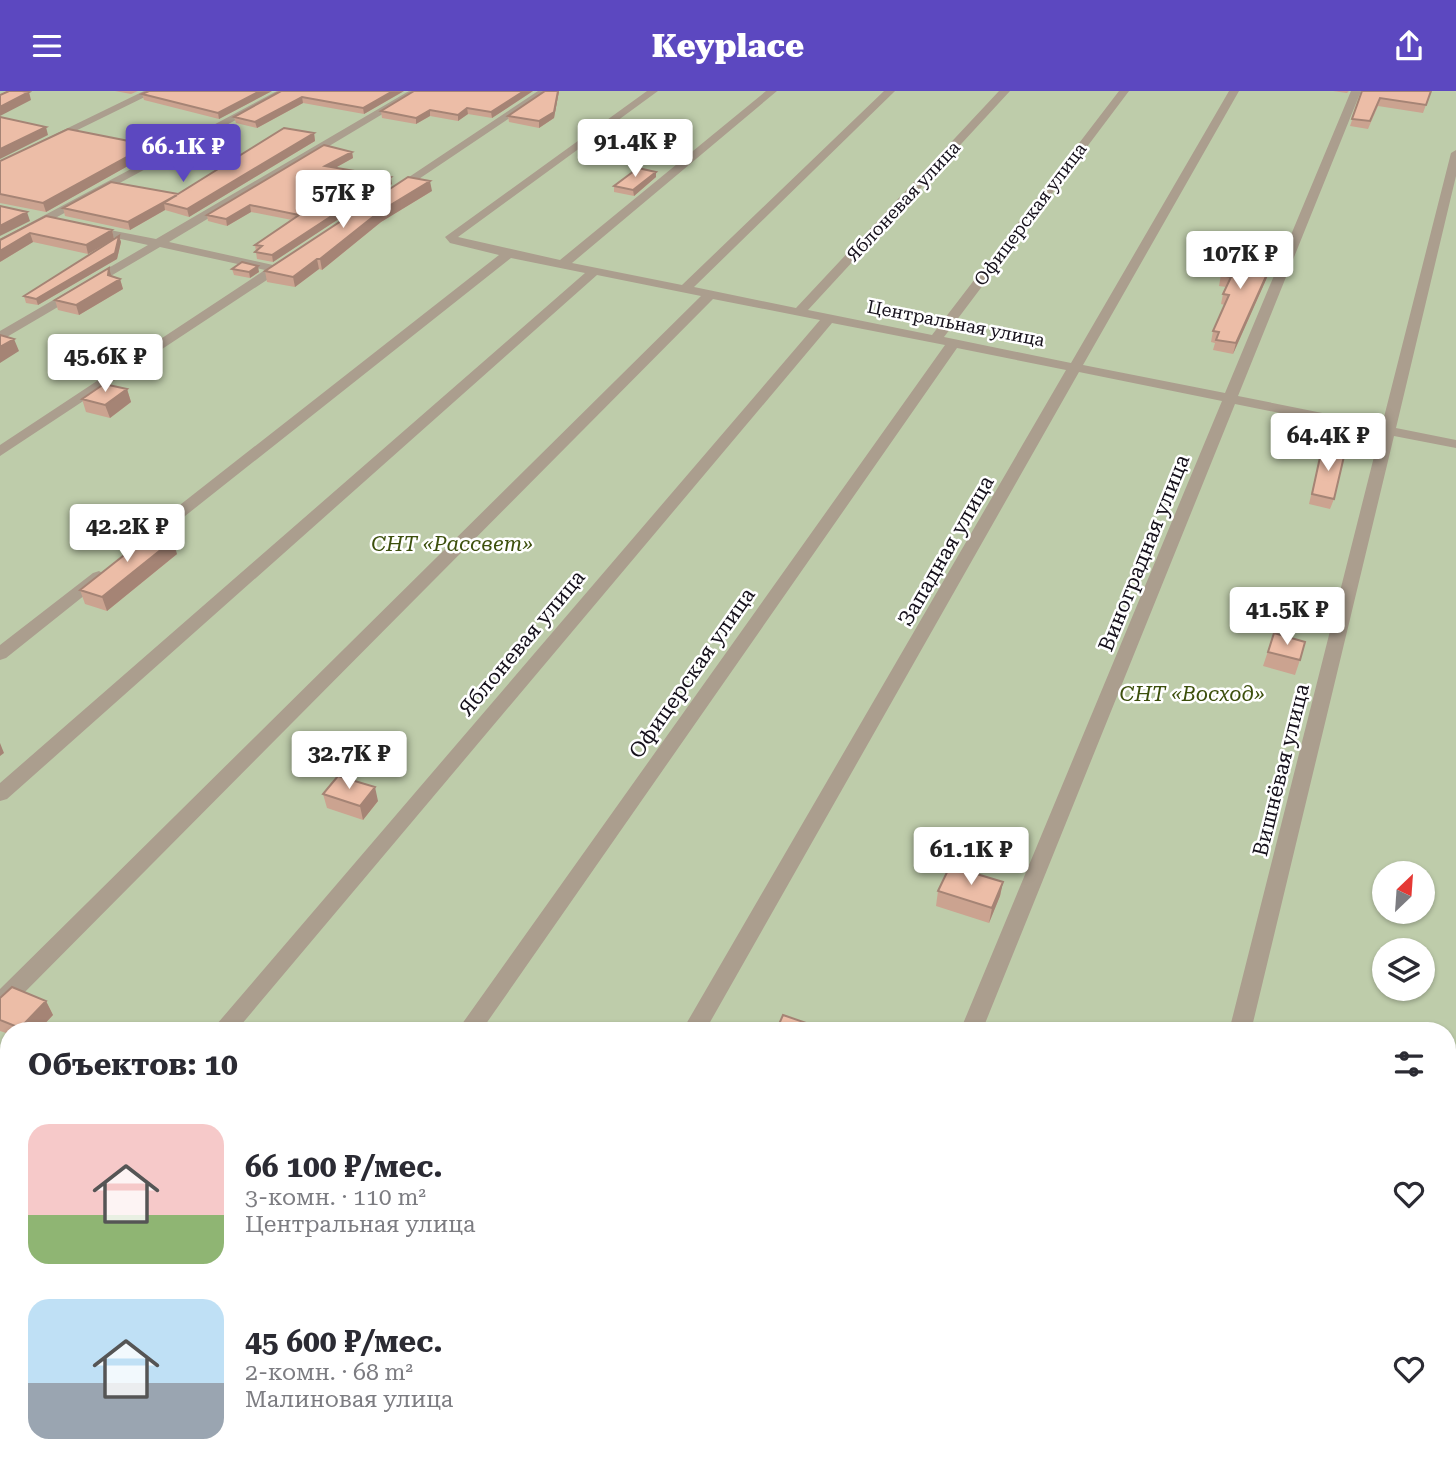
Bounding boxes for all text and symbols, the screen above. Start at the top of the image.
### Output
icon: menu [28,27,66,65]
text: Keyplace [652,27,804,65]
icon: share [1390,27,1428,65]
pin: 91.4K ₽ [570,119,700,179]
pin: 66.1K ₽ [118,125,248,184]
text: 91.4K ₽ [594,128,676,155]
text: 66.1K ₽ [142,133,224,160]
street label: Яблоневая улица [842,136,964,266]
street label: Офицерская улица [969,138,1091,290]
pin: 57K ₽ [294,171,392,230]
text: 57K ₽ [312,179,374,206]
pin: 107K ₽ [1183,231,1297,291]
text: 107K ₽ [1202,240,1278,267]
street label: Центральная улица [865,295,1047,351]
pin: 45.6K ₽ [40,335,170,394]
text: 45.6K ₽ [64,343,146,370]
pin: 64.4K ₽ [1263,413,1393,473]
text: 64.4K ₽ [1287,422,1369,449]
street label: Виноградная улица [1094,451,1195,655]
street label: Западная улица [893,471,999,631]
pin: 42.2K ₽ [62,505,192,564]
text: 42.2K ₽ [86,513,168,540]
park label: СНТ «Рассвет» [371,532,533,556]
street label: Яблоневая улица [454,565,590,721]
street label: Офицерская улица [624,583,760,763]
pin: 41.5K ₽ [1222,587,1352,647]
text: 41.5K ₽ [1246,596,1328,623]
street label: Вишнёвая улица [1248,681,1314,859]
park label: СНТ «Восход» [1120,682,1264,706]
pin: 32.7K ₽ [284,731,414,791]
text: 32.7K ₽ [308,740,390,767]
pin: 61.1K ₽ [906,827,1036,887]
text: 61.1K ₽ [930,836,1012,863]
north arrow [1372,861,1435,924]
map controls [1372,861,1435,1001]
button: layers [1372,938,1435,1001]
icon: filters [1390,1045,1428,1083]
text: Объектов: 10 [28,1047,238,1082]
text: 66 100 ₽/мес. [245,1149,443,1184]
icon: home [84,1152,168,1236]
icon: heart [1390,1175,1428,1213]
text: 3-комн. · 110 m² [245,1184,426,1211]
text: Центральная улица [245,1211,475,1238]
text: 45 600 ₽/мес. [245,1324,443,1359]
icon: home [84,1327,168,1411]
icon: heart [1390,1350,1428,1388]
text: 2-комн. · 68 m² [245,1359,413,1386]
text: Малиновая улица [245,1386,453,1413]

